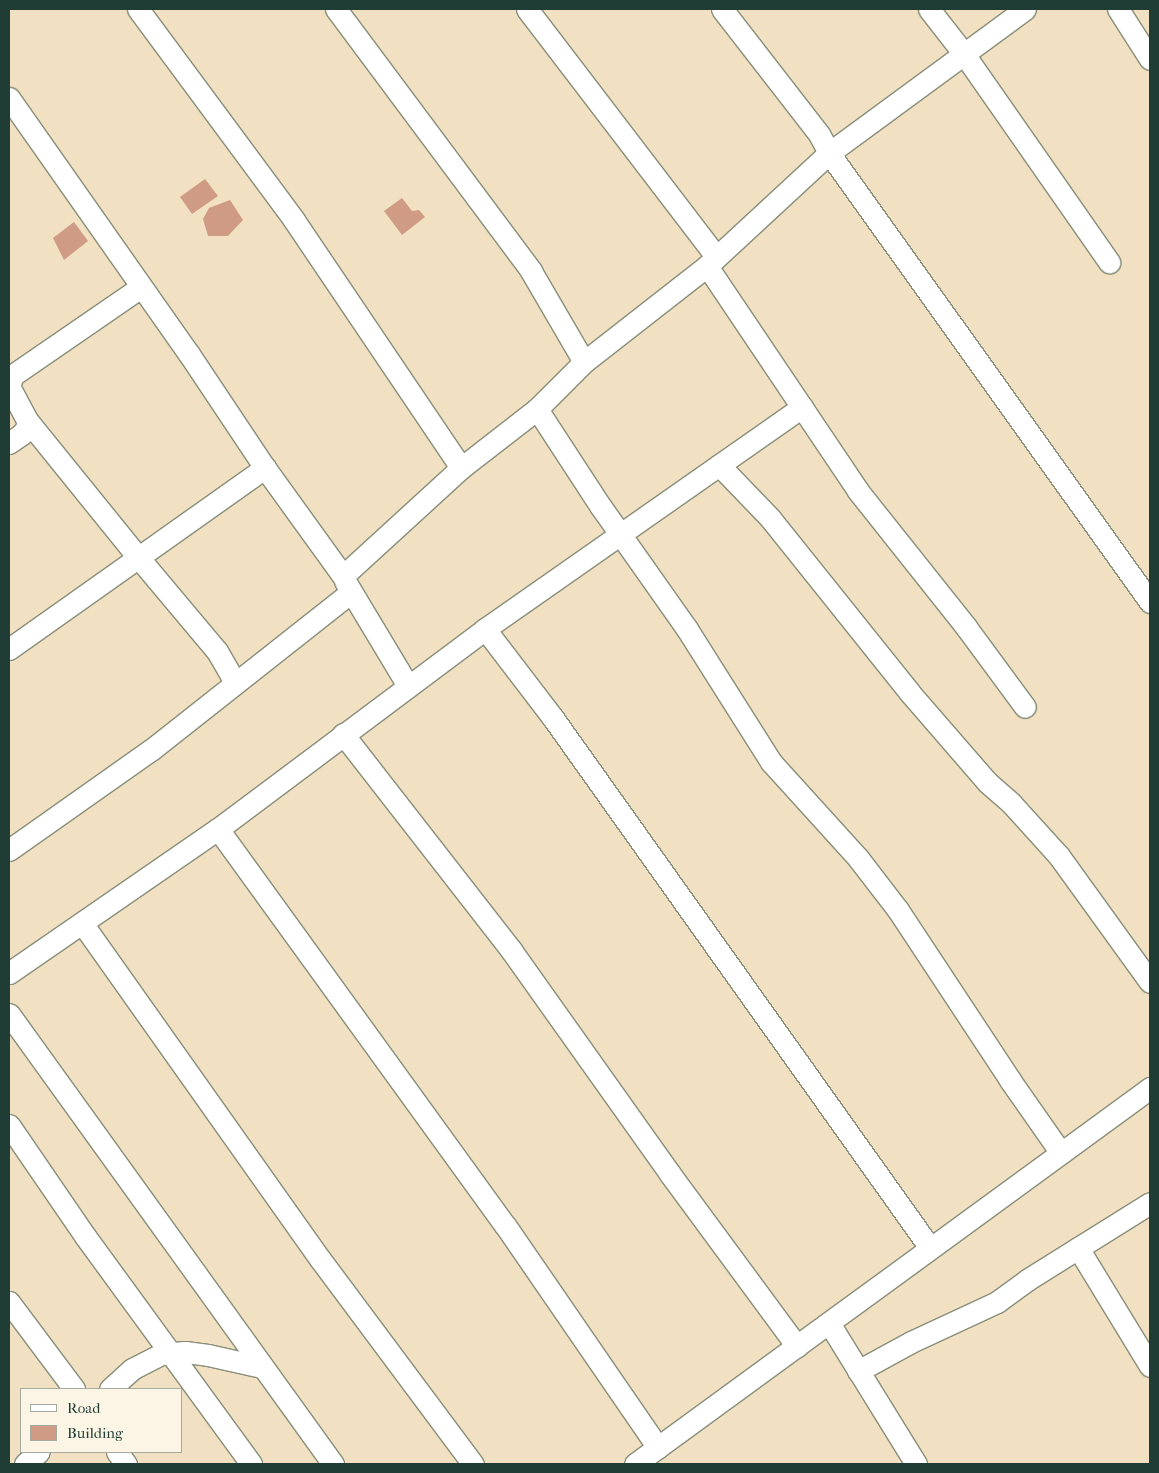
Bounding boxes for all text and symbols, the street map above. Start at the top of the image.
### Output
legend [20,1388,182,1453]
text: Road [67,1399,100,1417]
text: Building [67,1424,123,1442]

